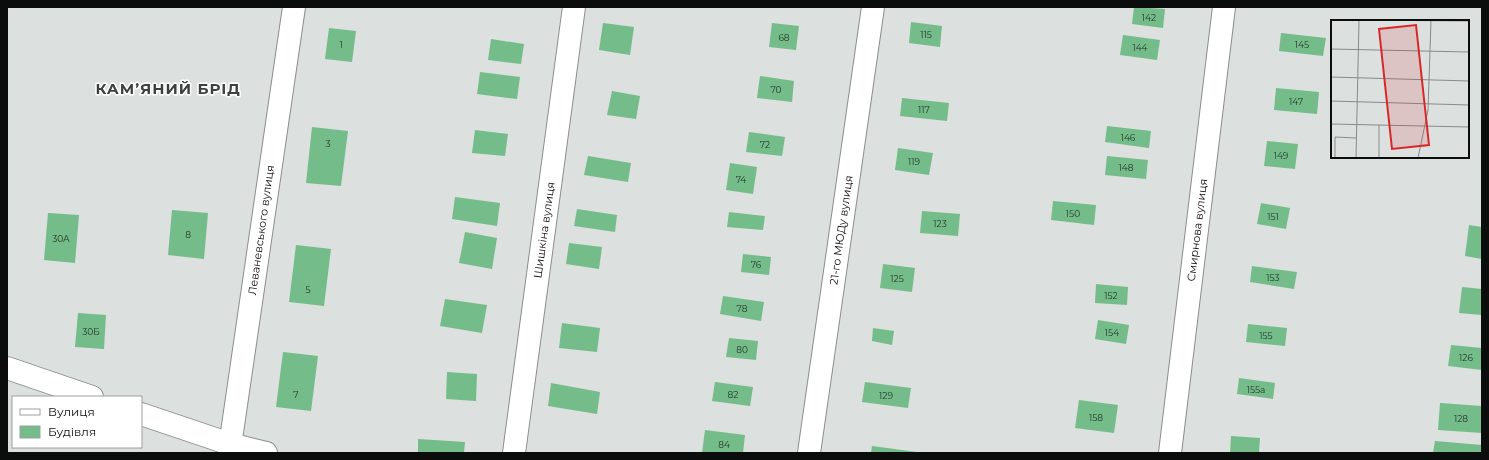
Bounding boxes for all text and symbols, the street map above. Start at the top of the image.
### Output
house number: 142 [1142,12,1156,23]
inset map [1331,20,1469,158]
house number: 115 [920,29,932,40]
house number: 68 [778,32,790,43]
house number: 1 [339,39,343,50]
house number: 145 [1295,39,1309,50]
house number: 144 [1132,42,1148,53]
district label: КАМ’ЯНИЙ БРІД [95,79,241,98]
house number: 70 [770,84,782,95]
house number: 147 [1289,96,1303,107]
house number: 117 [918,104,930,115]
house number: 146 [1121,132,1136,143]
house number: 3 [325,138,331,149]
house number: 72 [760,139,770,150]
house number: 149 [1274,150,1289,161]
house number: 119 [908,156,921,167]
house number: 148 [1118,162,1134,173]
street label: Леваневського вулиця [245,164,277,296]
house number: 74 [736,174,746,185]
street label: 21-го МЮДу вулиця [826,174,856,286]
street label: Смирнова вулиця [1184,178,1210,282]
street label: Шишкіна вулиця [530,181,558,279]
house number: 150 [1066,208,1080,219]
house number: 151 [1267,211,1279,222]
house number: 123 [933,218,947,229]
house number: 8 [185,229,191,240]
house number: 30А [52,233,70,244]
house number: 76 [751,259,762,270]
house number: 153 [1266,272,1280,283]
house number: 125 [890,273,904,284]
house number: 5 [305,284,311,295]
house number: 152 [1104,290,1118,301]
house number: 78 [737,303,748,314]
house number: 30Б [82,326,100,337]
house number: 154 [1105,327,1119,338]
house number: 155 [1259,330,1273,341]
house number: 80 [736,344,748,355]
house number: 126 [1459,352,1473,363]
house number: 155а [1247,384,1265,395]
house number: 7 [293,389,299,400]
house number: 82 [728,389,738,400]
house number: 129 [879,390,893,401]
legend [12,396,142,448]
text: Вулиця [48,404,95,419]
house number: 158 [1089,412,1103,423]
house number: 128 [1454,413,1468,424]
text: Будівля [48,424,96,439]
house number: 84 [718,439,730,450]

